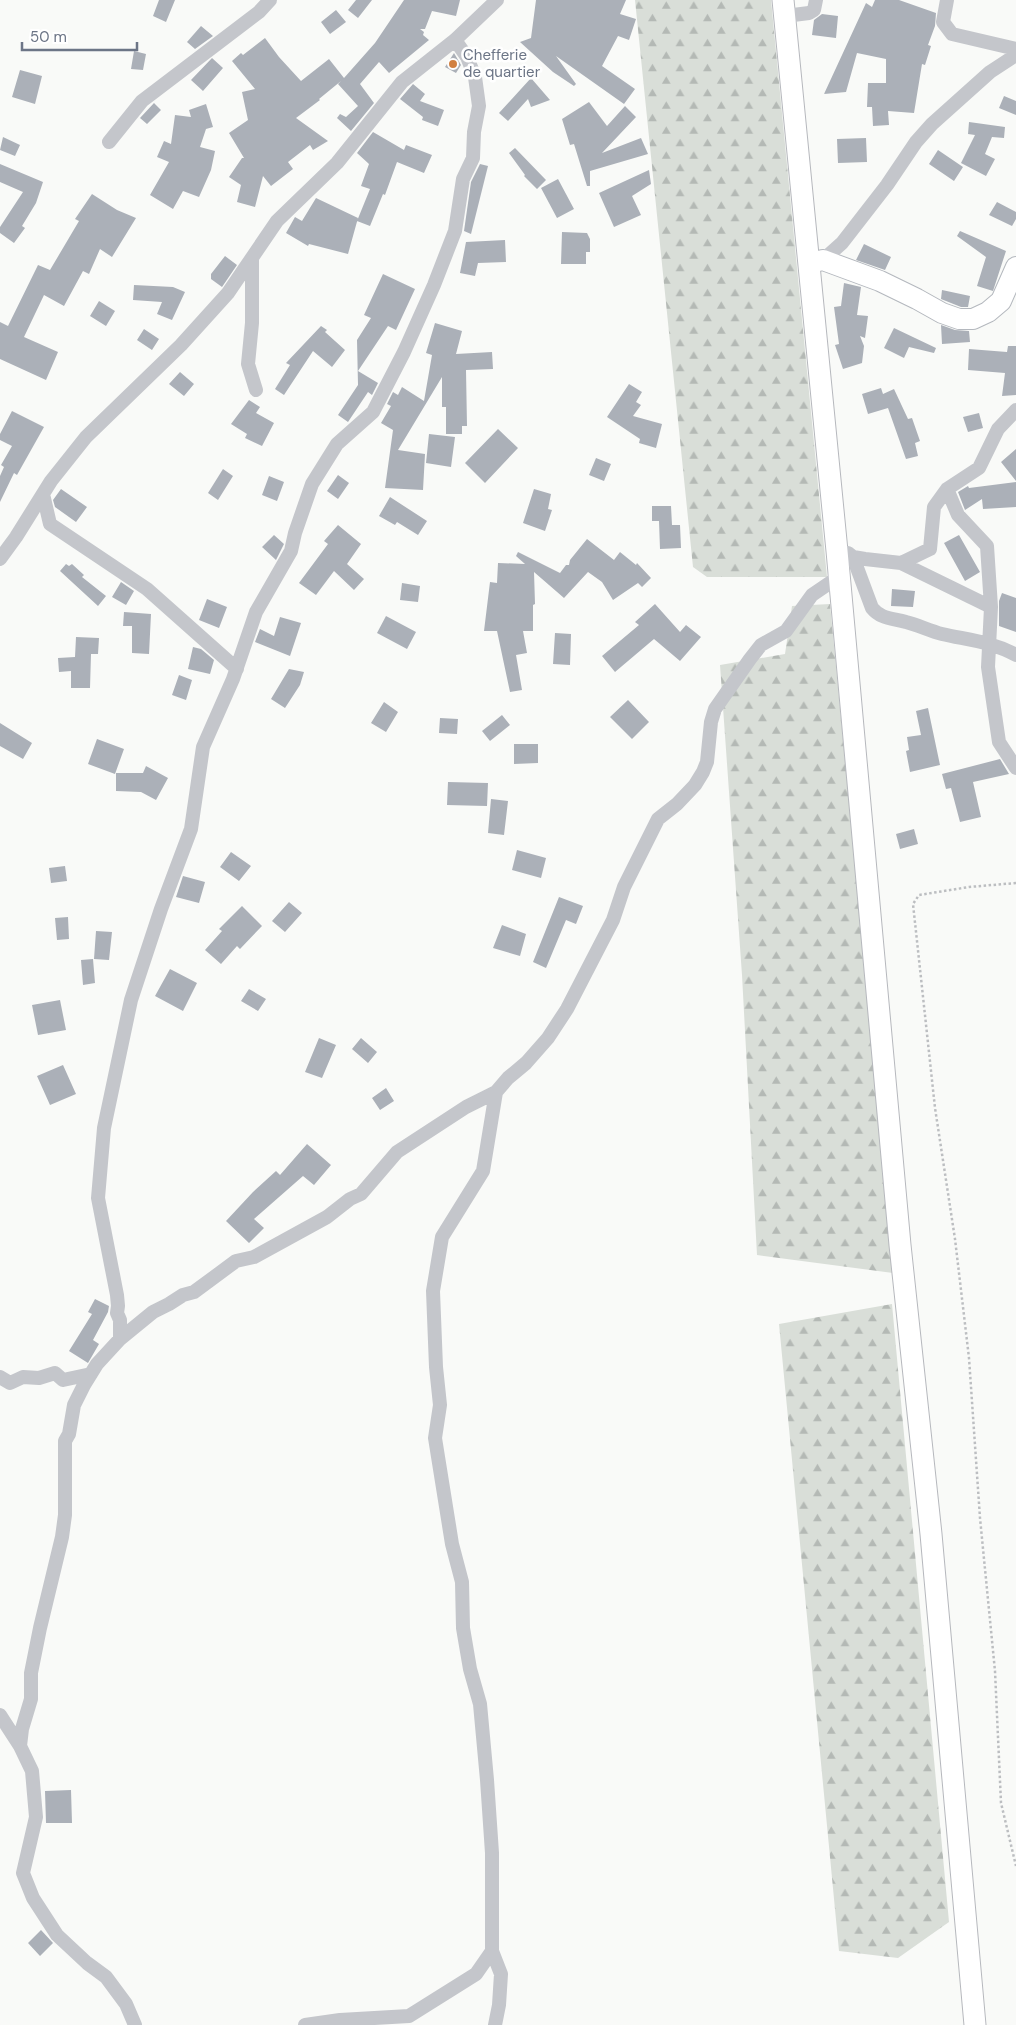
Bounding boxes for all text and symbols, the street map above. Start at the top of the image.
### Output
scale bar [22,20,138,52]
text: 50 m [30,27,67,47]
place label: Chefferie de quartier [463,45,541,82]
marker: Chefferie de quartier [447,58,459,70]

